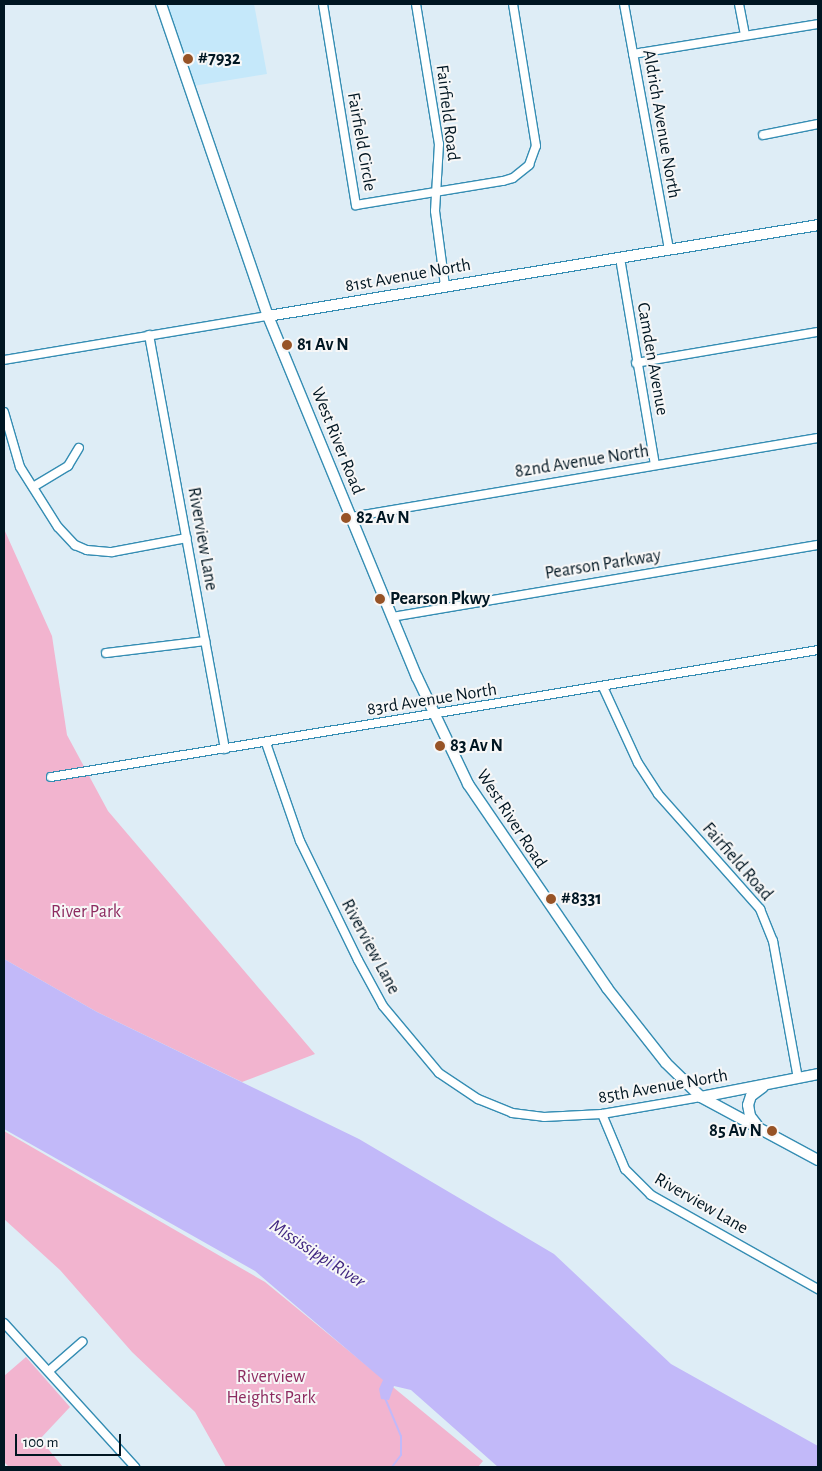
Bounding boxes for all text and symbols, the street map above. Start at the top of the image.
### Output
place label: #7932 [198,48,241,70]
street label: Aldrich Avenue North [637,48,685,200]
marker: #7932 [182,53,194,65]
street label: Fairfield Road [430,64,464,162]
street label: Fairfield Circle [342,91,380,193]
street label: 81st Avenue North [344,254,472,298]
street label: Camden Avenue [631,301,673,417]
place label: 81 Av N [297,334,349,356]
marker: 81 Av N [281,339,293,351]
street label: West River Road [306,384,368,498]
street label: 82nd Avenue North [514,441,650,483]
street label: Riverview Lane [182,486,222,592]
place label: 82 Av N [356,507,410,529]
marker: 82 Av N [340,512,352,524]
street label: Pearson Parkway [543,545,663,585]
place label: Pearson Pkwy [390,588,490,610]
marker: Pearson Pkwy [374,593,386,605]
street label: 83rd Avenue North [366,679,498,721]
place label: 83 Av N [450,735,503,757]
marker: 83 Av N [434,740,446,752]
street label: West River Road [471,766,551,872]
street label: Fairfield Road [697,818,777,906]
place label: #8331 [561,888,602,910]
marker: #8331 [545,893,557,905]
street label: Riverview Lane [336,896,404,998]
park label: River Park [51,901,121,923]
street label: 85th Avenue North [597,1065,729,1109]
place label: 85 Av N [709,1120,762,1142]
marker: 85 Av N [766,1125,778,1137]
street label: Riverview Lane [650,1168,752,1240]
water label: Mississippi River [265,1215,369,1293]
park label: Riverview Heights Park [226,1367,316,1410]
scale bar [18,1424,124,1456]
text: 100 m [23,1435,58,1450]

